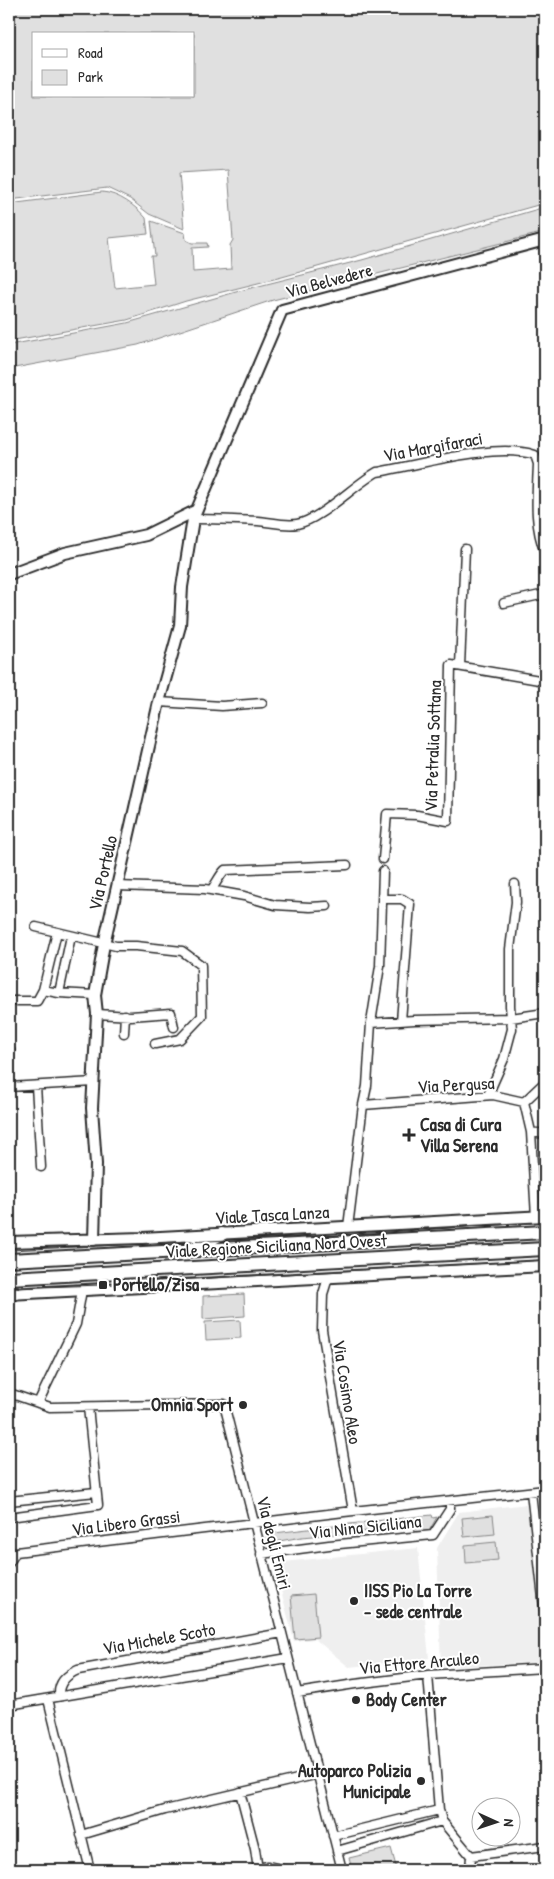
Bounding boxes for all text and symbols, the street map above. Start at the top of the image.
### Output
legend [32,32,195,98]
text: Road [78,42,103,63]
text: Park [78,66,103,87]
street label: Via Belvedere [283,257,375,304]
street label: Via Margifaraci [381,425,485,468]
street label: Via Petralia Sottana [418,680,447,812]
street label: Via Portello [82,833,123,913]
street label: Via Pergusa [417,1070,495,1099]
place label: Casa di Cura Villa Serena [420,1112,502,1158]
marker: Casa di Cura Villa Serena [402,1128,416,1142]
street label: Viale Tasca Lanza [214,1199,330,1230]
street label: Viale Regione Siciliana Nord Ovest [164,1227,388,1264]
place label: Portello/Zisa [113,1272,200,1297]
marker: Portello/Zisa [97,1279,109,1291]
street label: Via Cosimo Aleo [327,1338,368,1446]
place label: Omnia Sport [151,1392,234,1418]
marker: Omnia Sport [237,1399,249,1411]
street label: Via degli Emiri [251,1493,298,1592]
street label: Via Libero Grassi [70,1503,182,1542]
street label: Via Nina Siciliana [308,1508,422,1545]
place label: IISS Pio La Torre - sede centrale [364,1578,473,1624]
marker: IISS Pio La Torre - sede centrale [348,1595,360,1607]
street label: Via Michele Scoto [101,1616,217,1661]
street label: Via Ettore Arculeo [358,1645,480,1680]
place label: Body Center [366,1687,447,1713]
marker: Body Center [350,1694,362,1706]
place label: Autoparco Polizia Municipale [298,1758,412,1805]
marker: Autoparco Polizia Municipale [415,1775,427,1787]
north arrow [472,1796,522,1846]
text: N [500,1818,519,1827]

